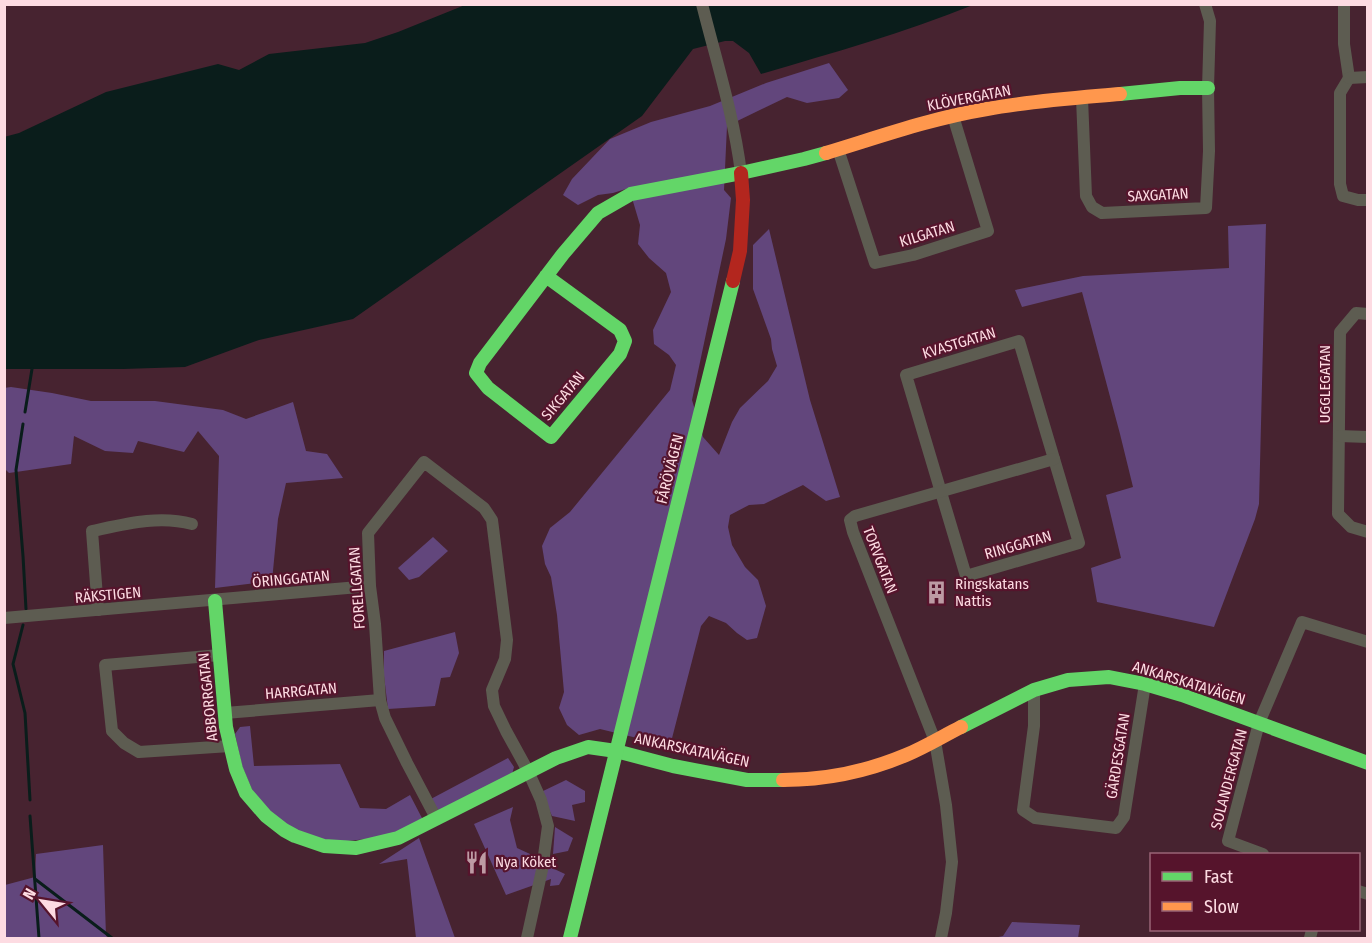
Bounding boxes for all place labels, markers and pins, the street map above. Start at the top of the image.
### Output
place label: Ringskatans Nattis [955,575,1029,610]
building icon: Ringskatans Nattis [924,580,950,606]
restaurant icon: Nya Köket [464,849,490,875]
place label: Nya Köket [495,853,556,871]

